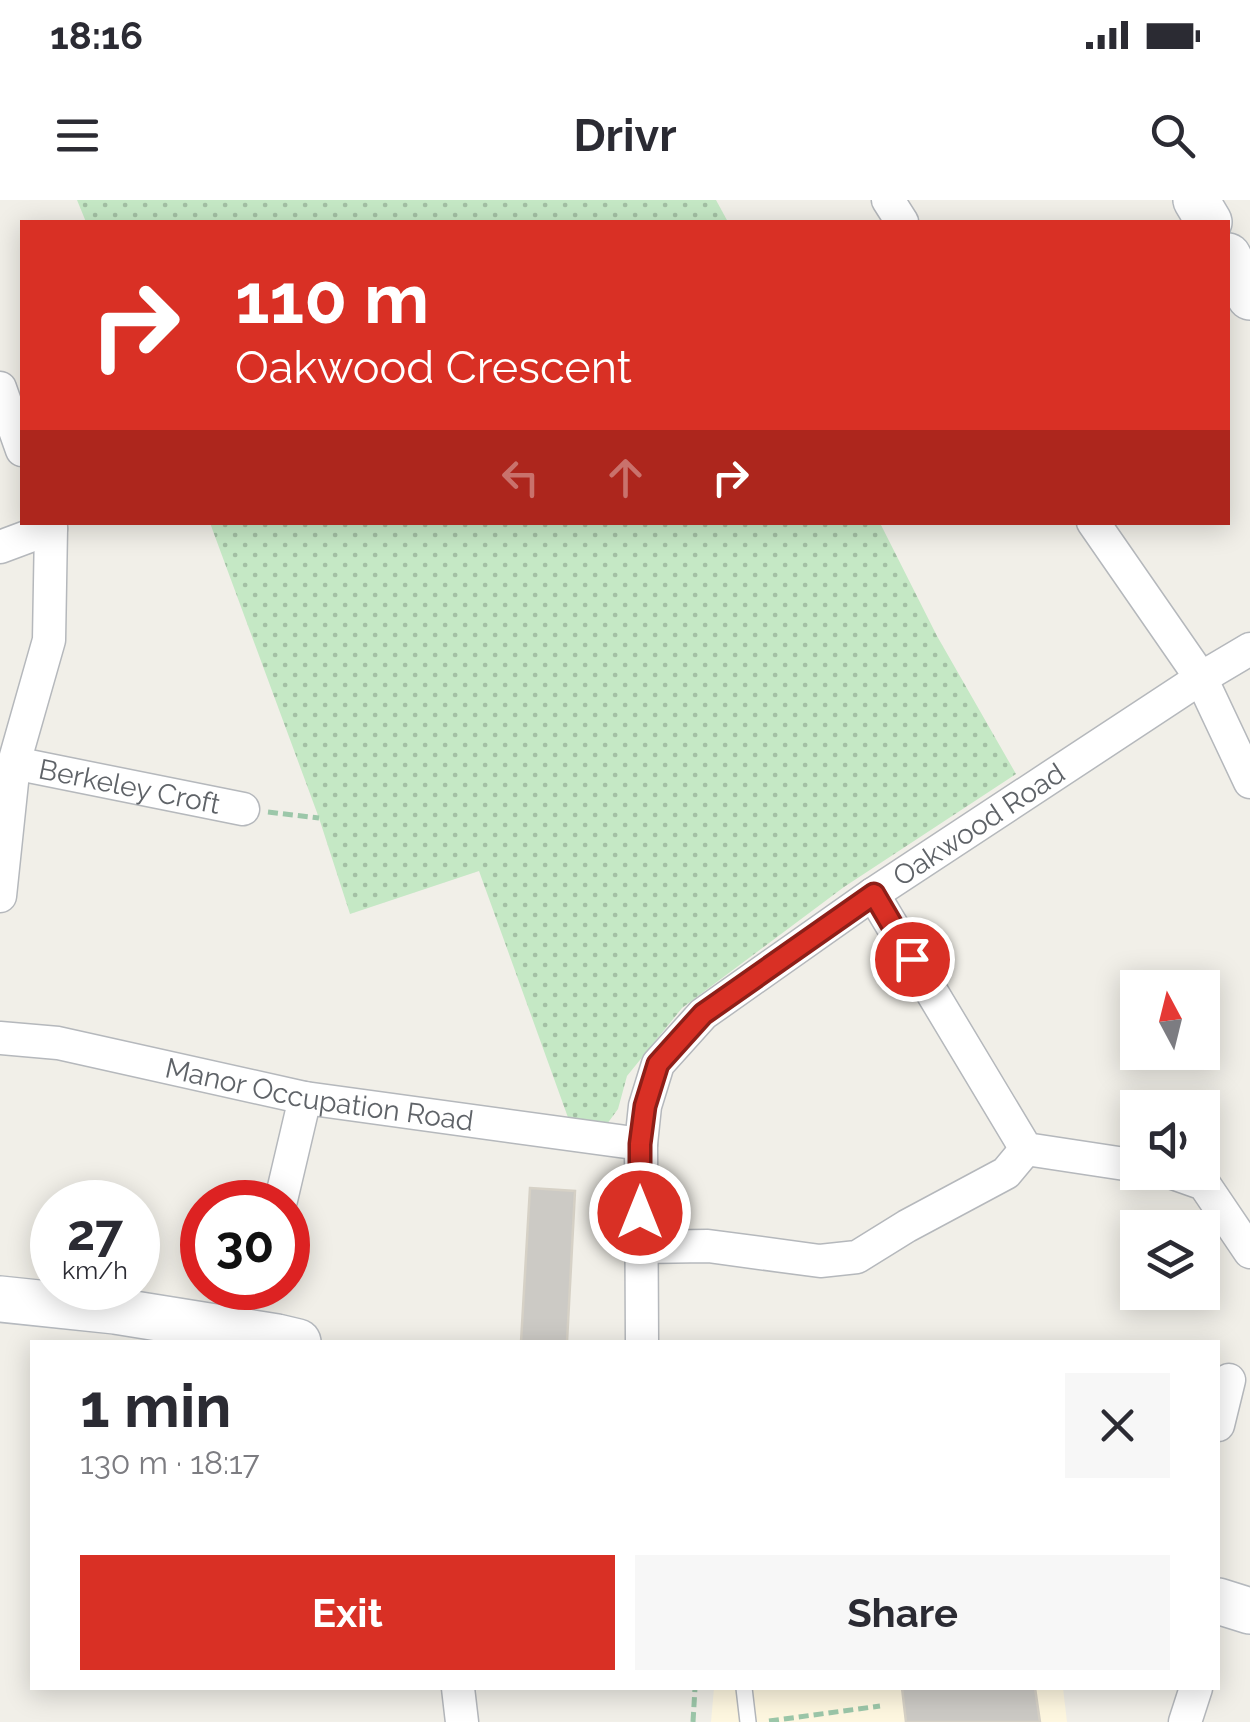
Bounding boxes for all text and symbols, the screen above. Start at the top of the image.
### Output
text: 18:16 [50,13,143,58]
icon: menu [50,108,105,163]
icon: search [1145,108,1200,163]
text: Drivr [573,109,677,162]
text: 110 m [235,257,429,339]
icon: right [70,260,200,390]
text: Oakwood Crescent [235,341,632,394]
icon: left [493,450,548,505]
icon: ahead [598,450,653,505]
icon: right [703,450,758,505]
street label: Berkeley Croft [36,752,224,821]
street label: Oakwood Road [887,756,1071,893]
pin [870,917,955,1002]
icon: arrive [885,932,940,987]
north arrow [1120,970,1220,1070]
map controls [1120,970,1220,1310]
street label: Manor Occupation Road [162,1051,476,1137]
button: sound [1120,1090,1220,1190]
position arrow [588,1161,692,1265]
speed limit sign: 30 [180,1180,310,1310]
text: 27 [67,1203,123,1262]
button: layers [1120,1210,1220,1310]
text: km/h [62,1255,128,1285]
text: 1 min [80,1371,231,1441]
button: close [1065,1373,1170,1478]
text: 130 m · 18:17 [80,1444,260,1481]
button: Exit [80,1555,615,1670]
button: Share [635,1555,1170,1670]

